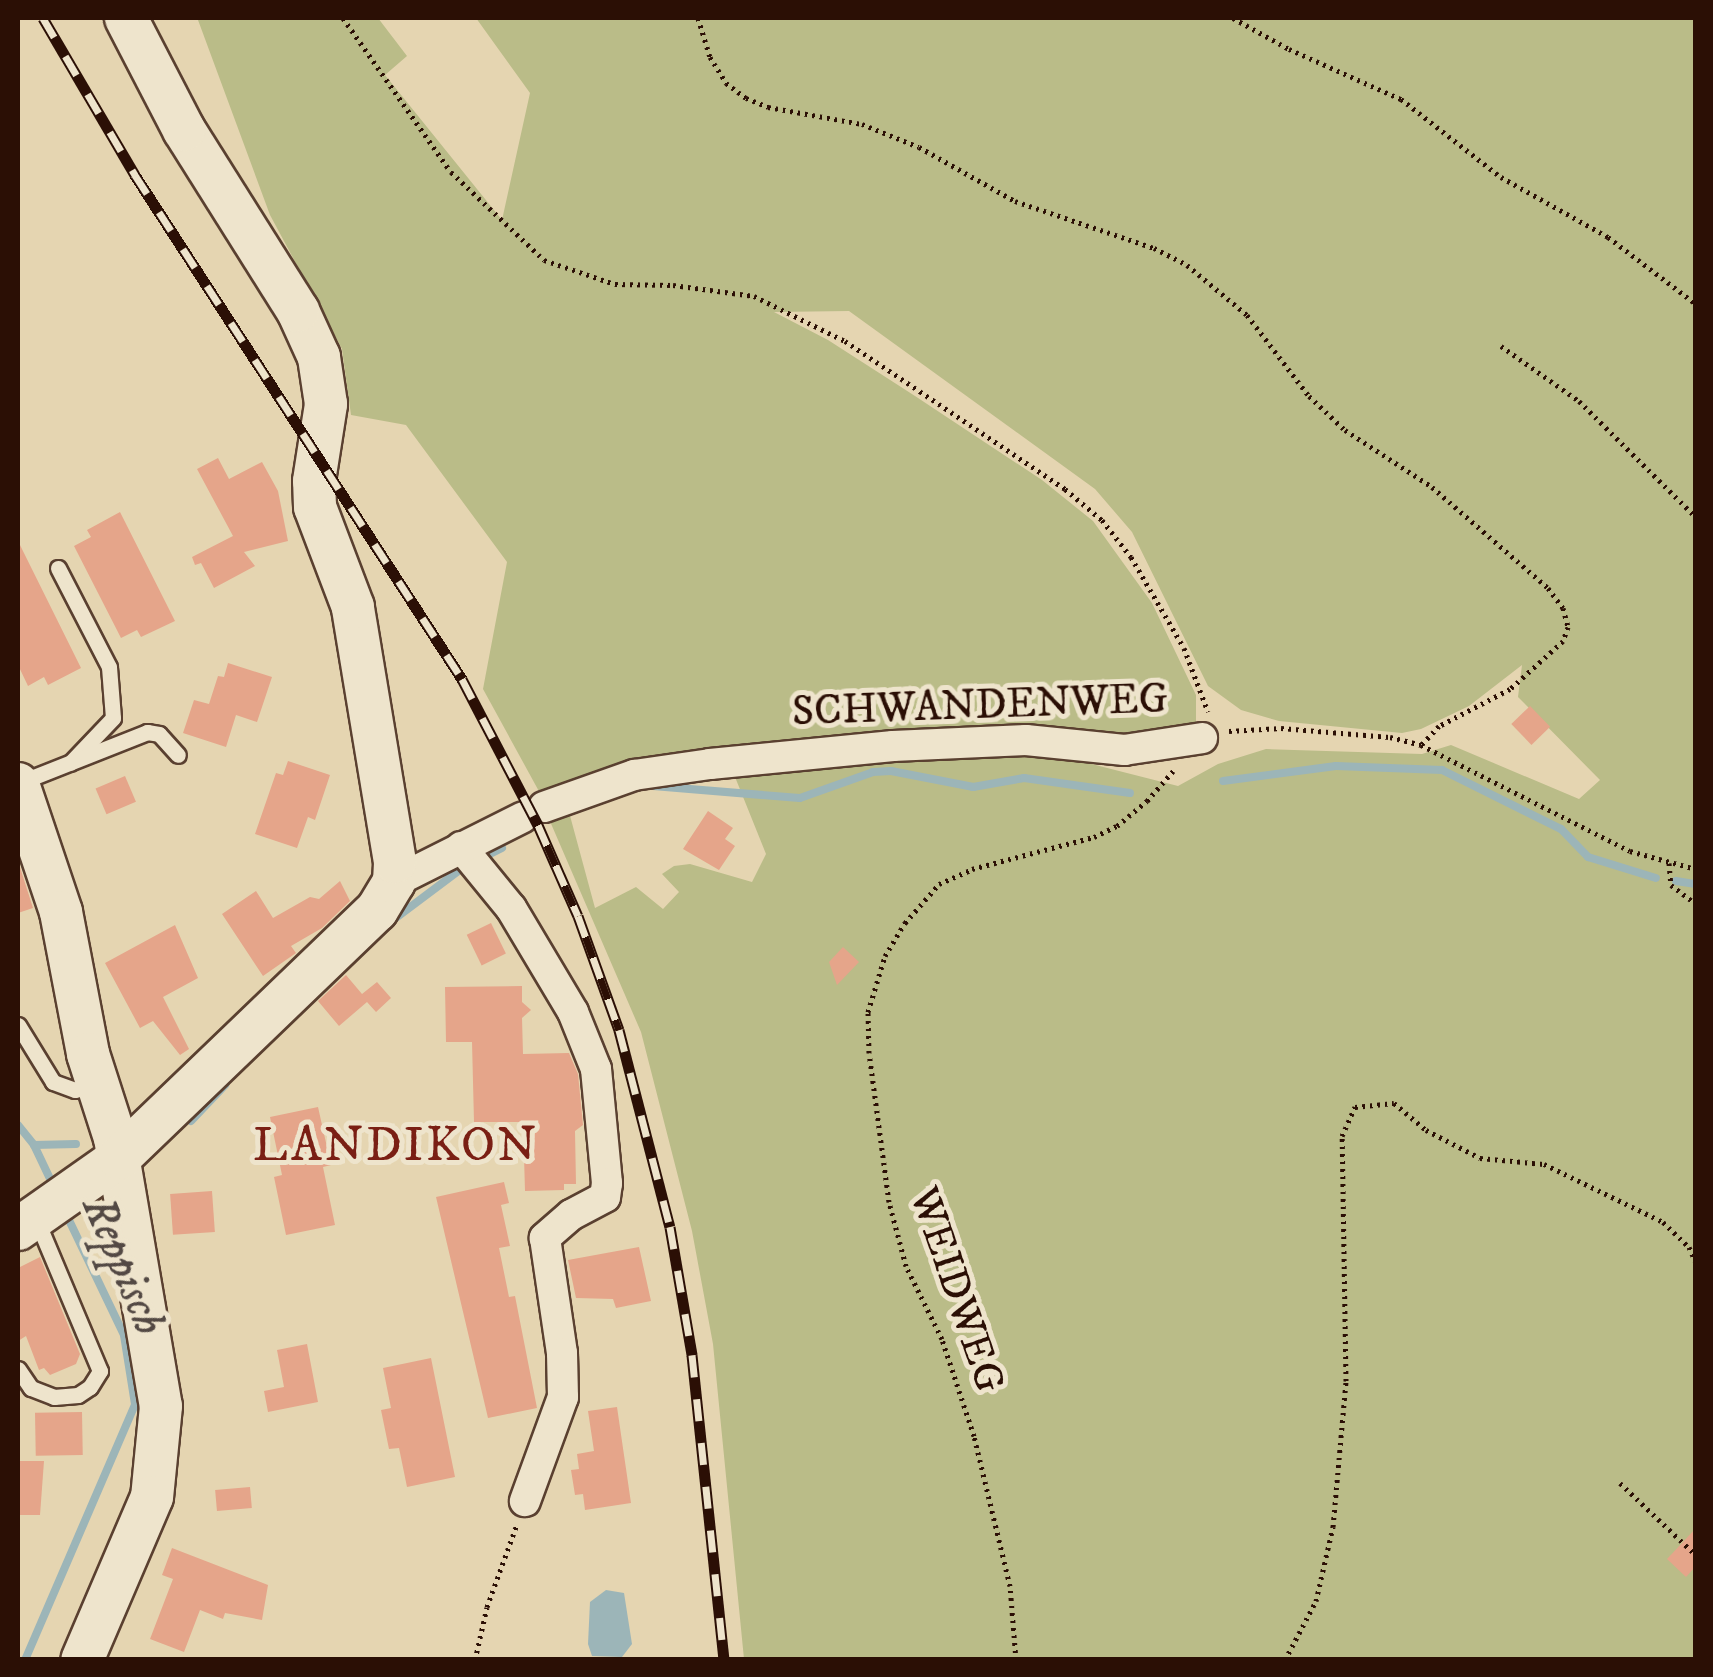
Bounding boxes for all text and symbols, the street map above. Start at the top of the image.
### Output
street label: SCHWANDENWEG [791,674,1169,738]
district label: LANDIKON [253,1118,539,1176]
street label: WEIDWEG [897,1181,1015,1399]
water label: Reppisch [69,1188,175,1344]

